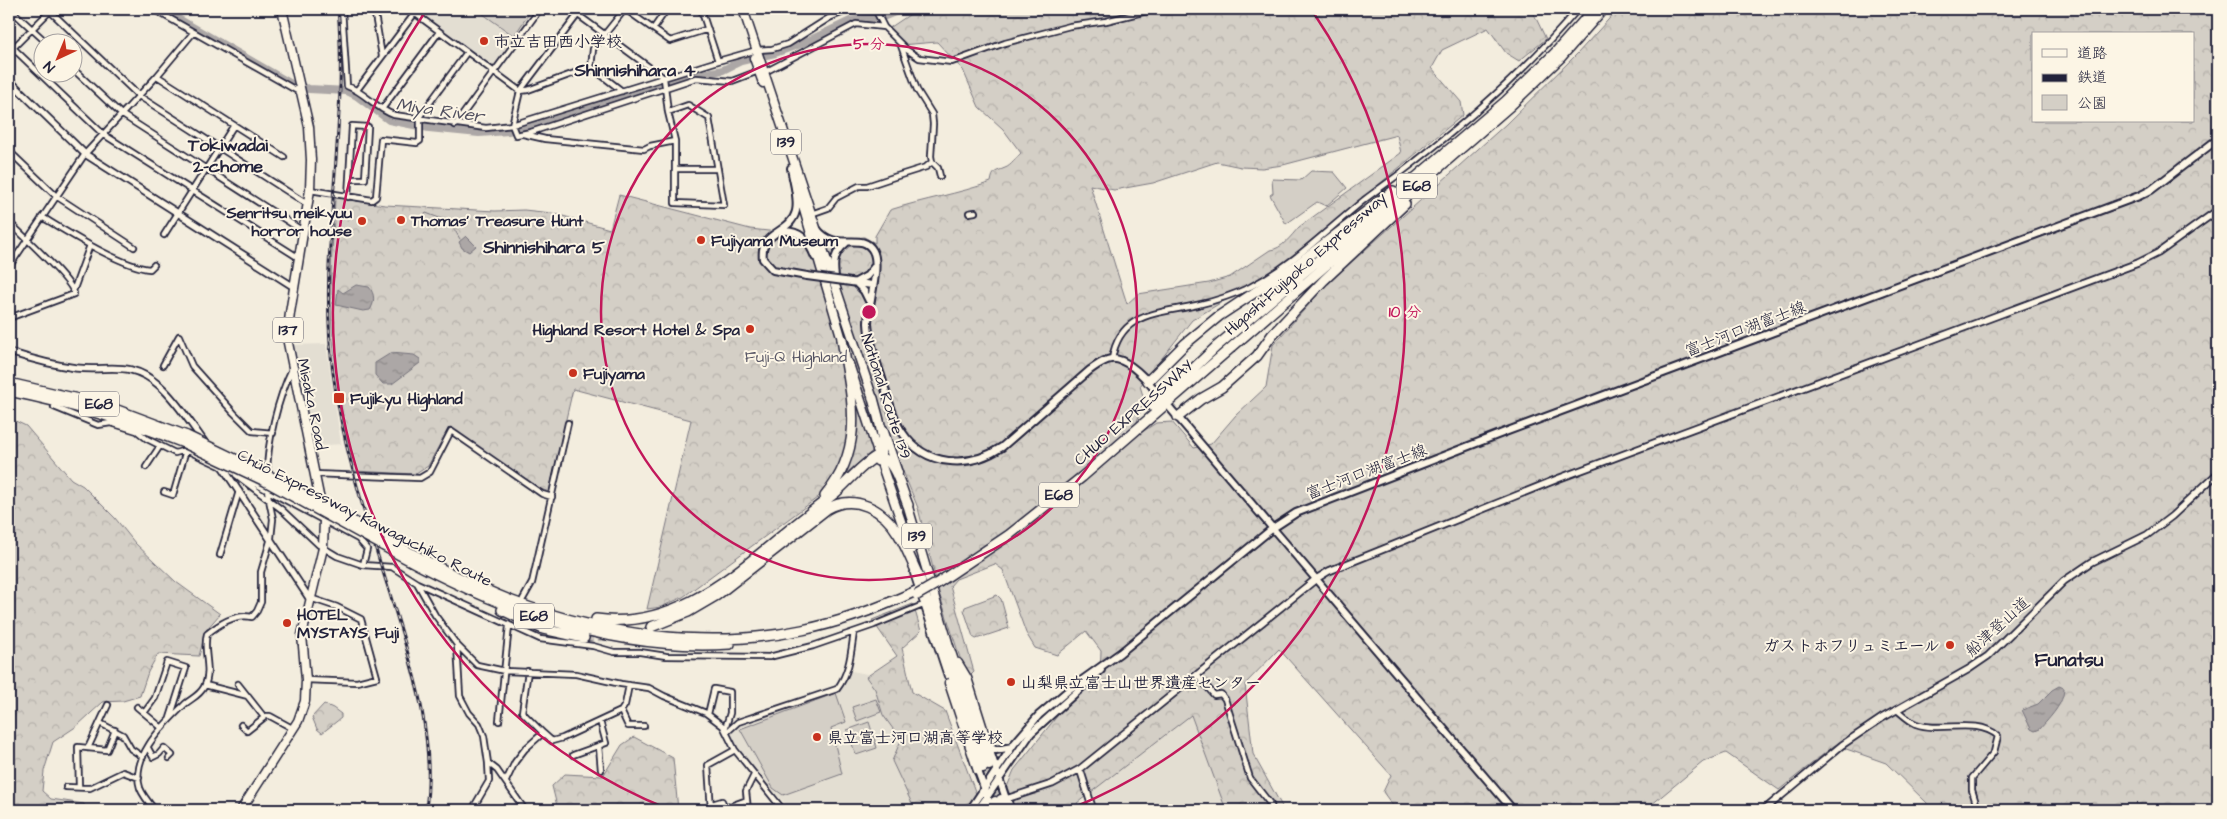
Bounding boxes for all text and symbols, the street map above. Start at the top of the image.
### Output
place label: 市立吉田西小学校 [494,31,622,53]
north arrow [32,32,82,82]
legend [2032,32,2194,122]
text: 5 分 [853,34,885,55]
marker: 市立吉田西小学校 [478,35,490,47]
text: 道路 [2077,43,2107,64]
text: N [39,56,60,77]
district label: Shinnishihara 4 [573,58,696,83]
text: 鉄道 [2077,67,2107,88]
water label: Miya River [394,92,487,130]
text: 公園 [2077,93,2107,114]
road number: 139 [771,130,801,154]
district label: Tokiwadai 2-chome [187,133,268,179]
road number: E68 [1397,174,1437,198]
street label: Higashi-Fujigoko Expressway [1220,187,1392,341]
place label: Senritsu meikyuu horror house [225,202,352,242]
place label: Thomas’ Treasure Hunt [410,210,584,232]
marker: Thomas’ Treasure Hunt [395,214,407,226]
marker: Senritsu meikyuu horror house [356,215,368,227]
place label: Fujiyama Museum [711,230,839,253]
marker: Fujiyama Museum [695,234,707,246]
district label: Shinnishihara 5 [482,235,605,260]
street label: 富士河口湖富士線 [1682,296,1809,362]
text: 10 分 [1389,302,1421,323]
centre of rings [860,303,878,321]
road number: 137 [273,318,303,342]
place label: Highland Resort Hotel & Spa [532,319,741,343]
marker: Highland Resort Hotel & Spa [744,323,756,335]
street label: National Route 139 [855,331,917,462]
park label: Fuji-Q Highland [745,346,847,369]
street label: CHUO EXPRESSWAY [1069,354,1198,471]
street label: Misaka Road [292,356,332,452]
place label: Fujiyama [583,363,646,386]
marker: Fujiyama [567,367,579,379]
place label: Fujikyu Highland [350,388,464,412]
marker: Fujikyu Highland [332,391,346,405]
road number: E68 [79,392,119,416]
street label: 富士河口湖富士線 [1303,439,1430,505]
street label: Chūō Expressway Kawaguchiko Route [233,444,496,593]
road number: E68 [1039,482,1079,508]
road number: 139 [902,524,932,548]
street label: 船津登山道 [1961,592,2035,662]
place label: HOTEL MYSTAYS Fuji [297,604,400,644]
road number: E68 [514,604,554,628]
marker: HOTEL MYSTAYS Fuji [281,617,293,629]
place label: ガストホフリュミエール [1763,635,1940,657]
marker: ガストホフリュミエール [1944,639,1956,651]
district label: Funatsu [2035,647,2104,674]
place label: 山梨県立富士山世界遺産センター [1021,672,1261,694]
marker: 山梨県立富士山世界遺産センター [1005,676,1017,688]
place label: 県立富士河口湖高等学校 [827,727,1003,749]
marker: 県立富士河口湖高等学校 [811,731,823,743]

